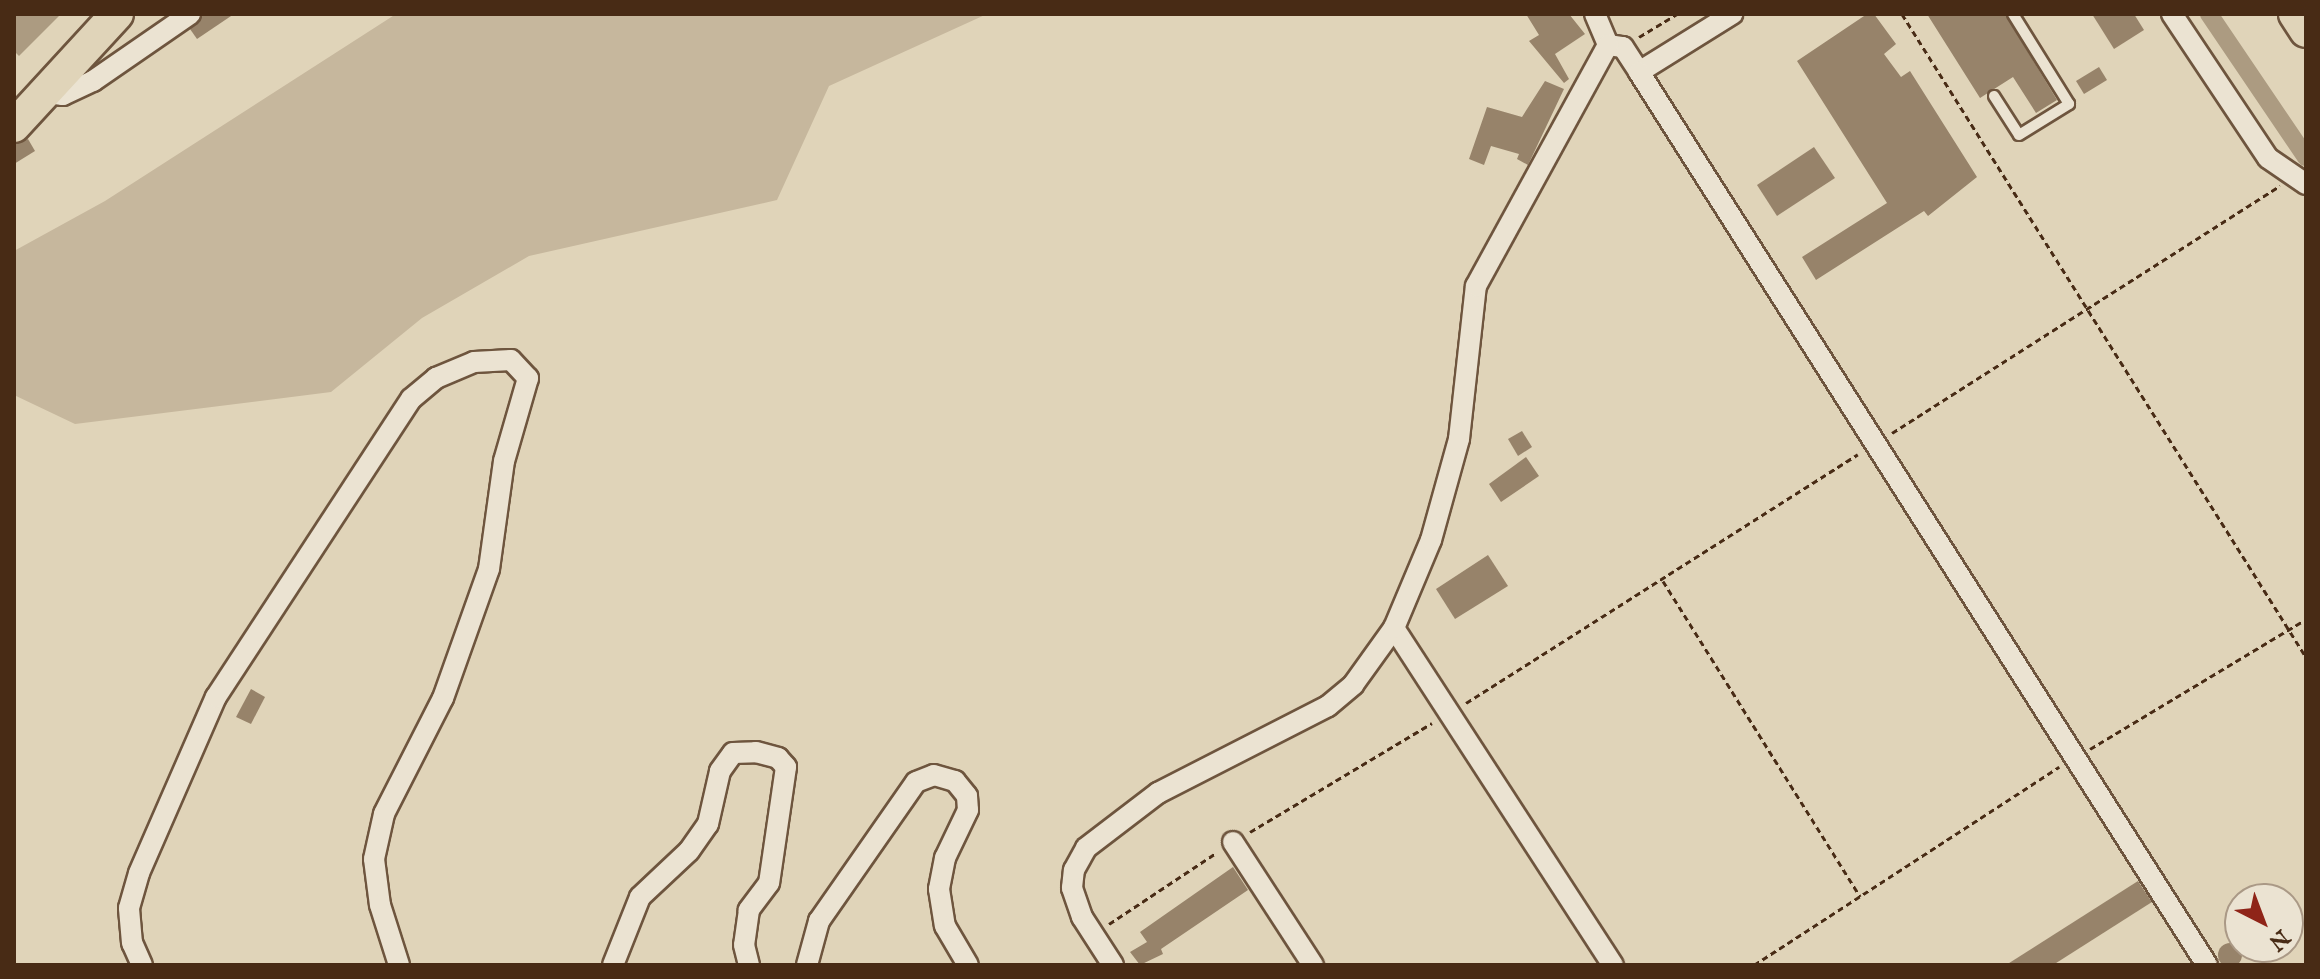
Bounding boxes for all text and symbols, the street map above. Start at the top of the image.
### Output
north arrow [2224,883,2304,963]
text: N [2262,923,2295,956]

